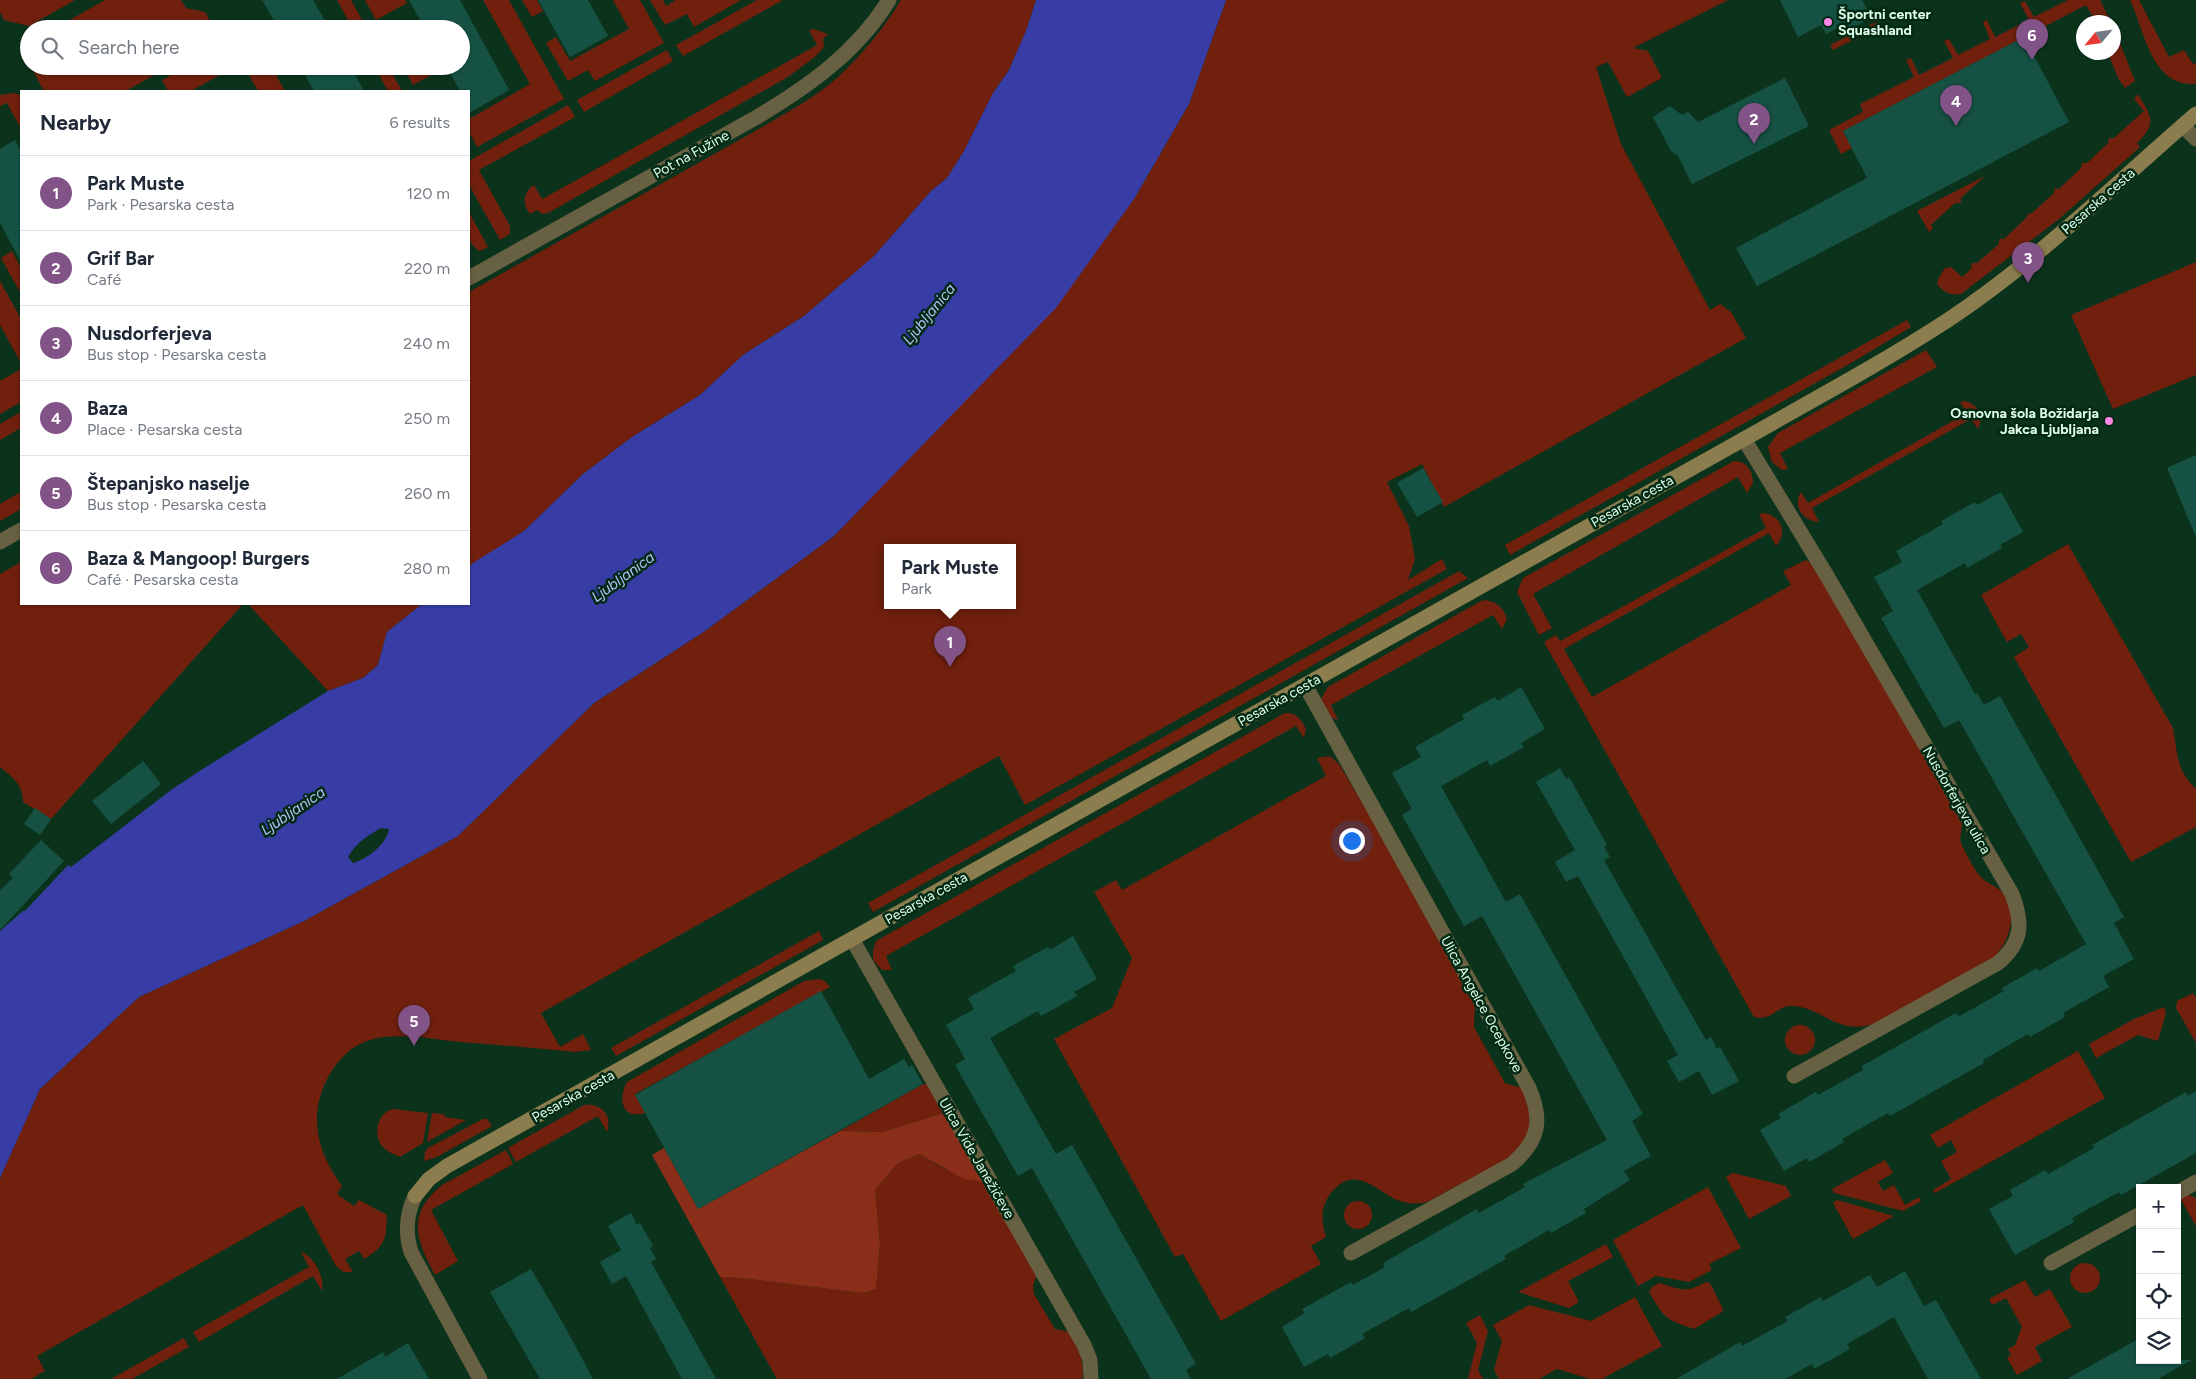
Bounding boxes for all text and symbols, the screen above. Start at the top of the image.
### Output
place label: Športni center Squashland [1838,6,1932,39]
north arrow [2076,15,2121,60]
marker: Športni center Squashland [1822,16,1834,28]
pin: 6 [2016,19,2048,60]
search box [20,20,470,75]
icon: search [38,34,66,62]
text: Search here [78,36,180,59]
pin: 4 [1940,85,1972,126]
pin: 2 [1738,103,1770,144]
text: Nearby [40,110,111,135]
text: 6 results [389,113,450,132]
street label: Pot na Fužine [650,126,732,182]
street label: Pesarska cesta [2058,165,2139,238]
text: Park Muste [87,172,184,195]
text: 1 [53,184,59,203]
text: 120 m [407,184,450,203]
text: Park · Pesarska cesta [87,195,234,214]
pin: 3 [2012,242,2044,283]
text: Grif Bar [87,247,154,270]
text: 2 [51,259,61,278]
text: 220 m [404,259,450,278]
text: Café [87,270,121,289]
water label: Ljubljanica [899,280,959,348]
text: Nusdorferjeva [87,322,212,345]
text: 3 [52,334,60,353]
text: 240 m [403,334,450,353]
text: Bus stop · Pesarska cesta [87,345,266,364]
text: Baza [87,397,128,420]
place label: Osnovna šola Božidarja Jakca Ljubljana [1950,405,2099,438]
text: 4 [51,409,61,428]
text: 250 m [404,409,450,428]
marker: Osnovna šola Božidarja Jakca Ljubljana [2103,415,2115,427]
text: Place · Pesarska cesta [87,420,242,439]
text: Štepanjsko naselje [87,472,250,495]
street label: Pesarska cesta [1588,472,1677,531]
text: 5 [51,484,61,503]
text: 260 m [404,484,450,503]
text: Bus stop · Pesarska cesta [87,495,266,514]
popup [884,544,1016,609]
text: Baza & Mangoop! Burgers [87,547,309,570]
water label: Ljubljanica [588,548,658,606]
text: Park Muste [901,556,999,579]
text: 6 [51,559,61,578]
text: 280 m [403,559,450,578]
text: Café · Pesarska cesta [87,570,238,589]
text: Park [901,579,932,598]
pin: 1 [934,626,966,667]
street label: Pesarska cesta [1235,671,1324,730]
street label: Nusdorferjeva ulica [1919,743,1994,857]
water label: Ljubljanica [257,783,329,839]
your location [1339,828,1365,854]
street label: Pesarska cesta [882,869,971,928]
street label: Ulica Angelce Ocepkove [1437,933,1526,1076]
pin: 5 [398,1005,430,1046]
street label: Pesarska cesta [529,1067,618,1126]
street label: Ulica Vide Janežičeve [935,1095,1018,1222]
map controls [2136,1184,2181,1364]
button: + [2136,1184,2181,1229]
button: − [2136,1229,2181,1274]
button: locate [2136,1274,2181,1319]
button: layers [2136,1319,2181,1364]

